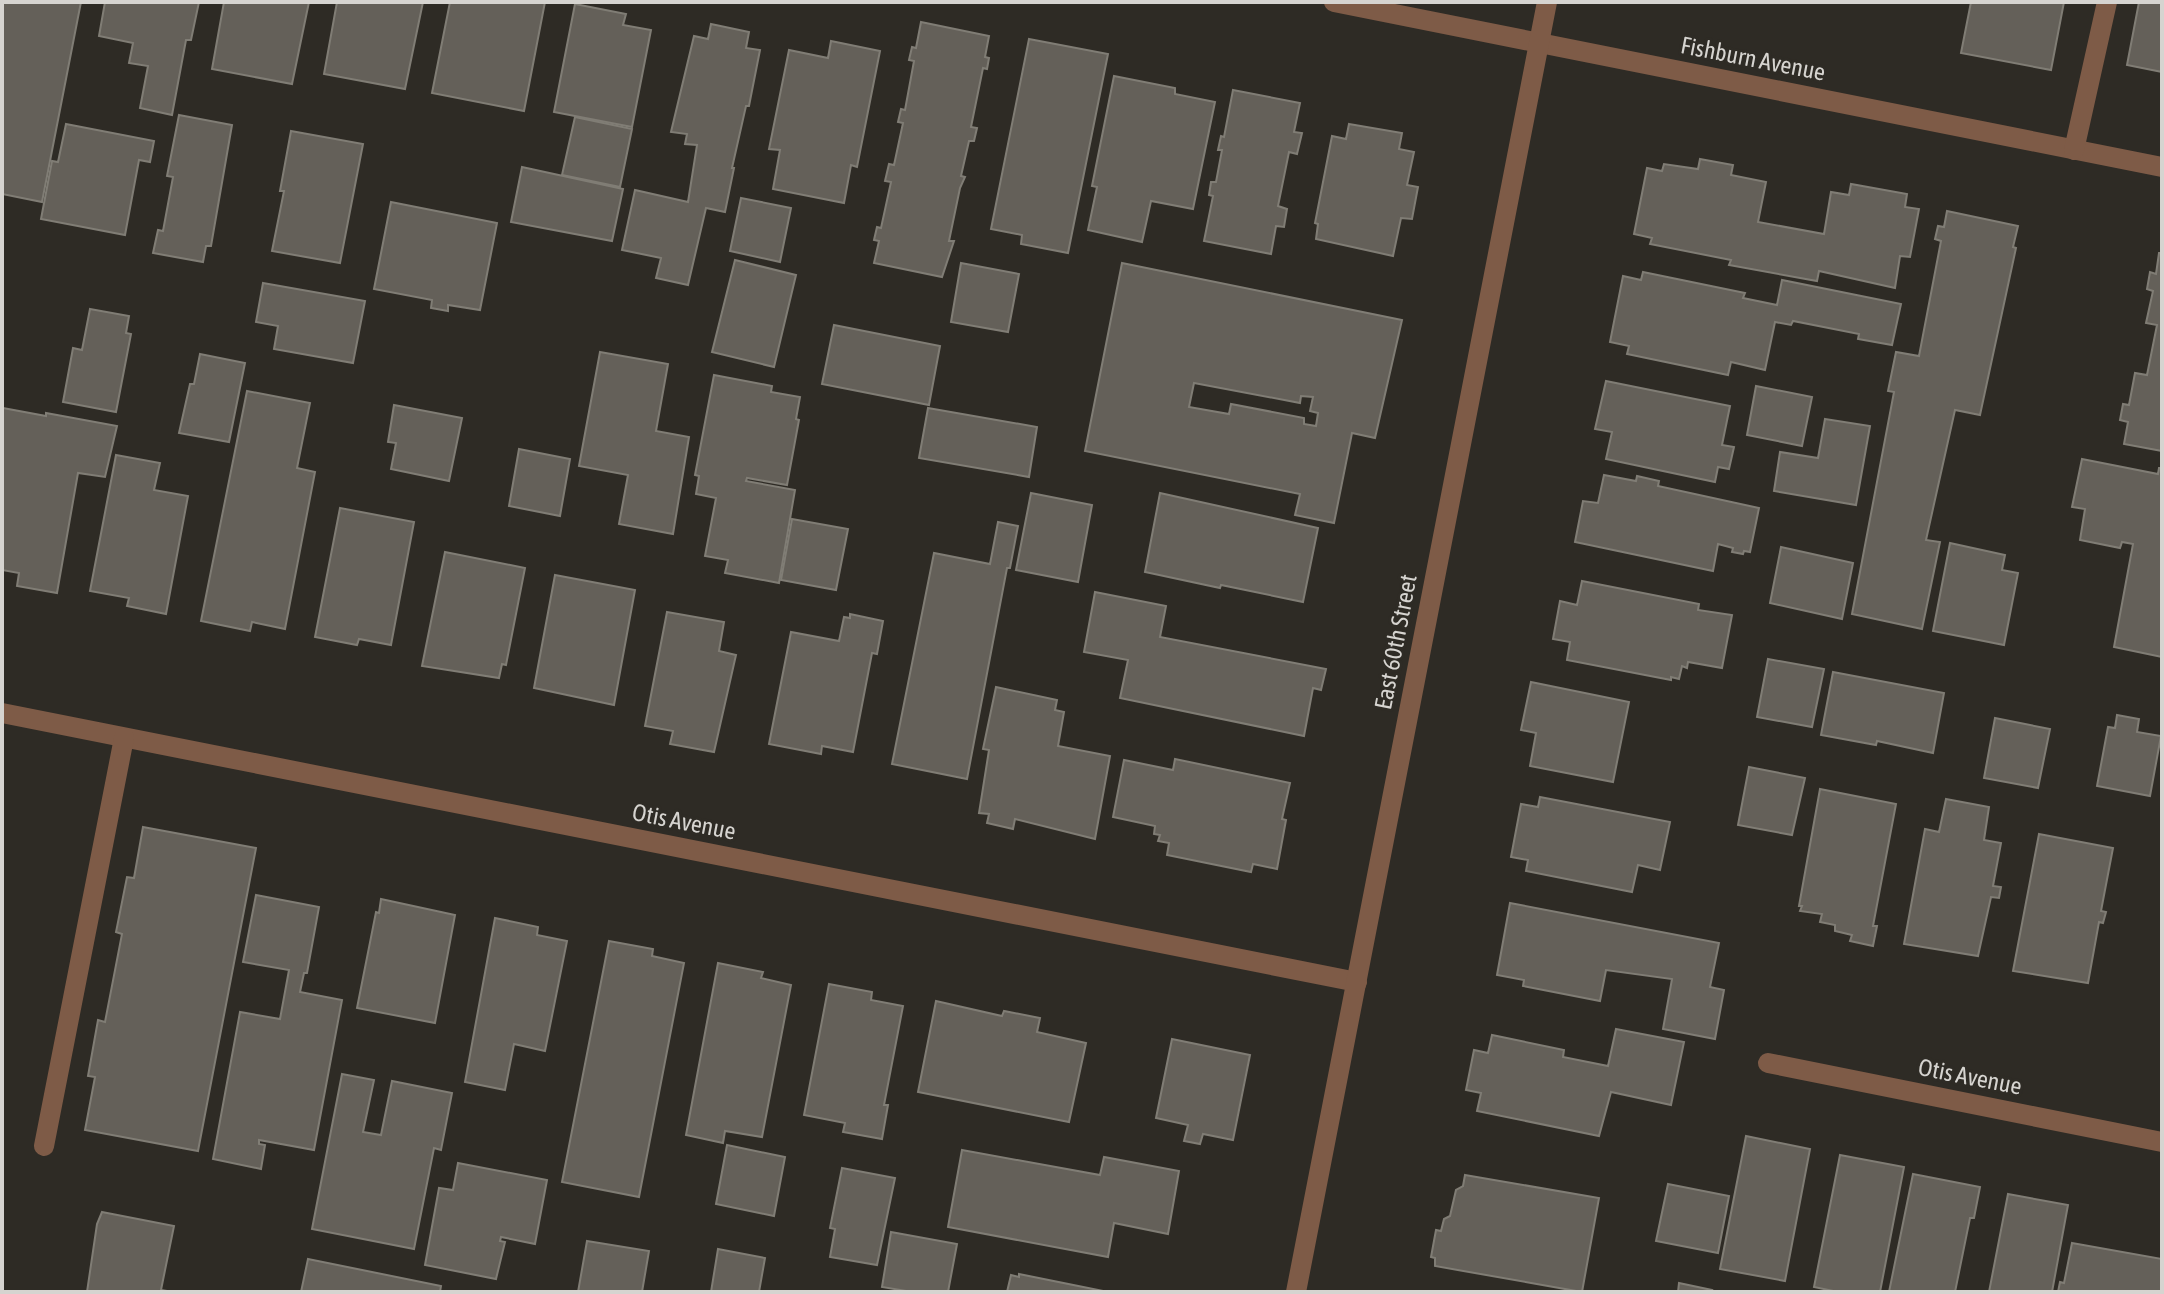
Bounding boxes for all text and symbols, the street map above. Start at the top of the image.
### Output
street label: Fishburn Avenue [1679,31,1828,86]
street label: East 60th Street [1369,572,1422,712]
street label: Otis Avenue [630,798,738,845]
street label: Otis Avenue [1916,1053,2024,1100]

